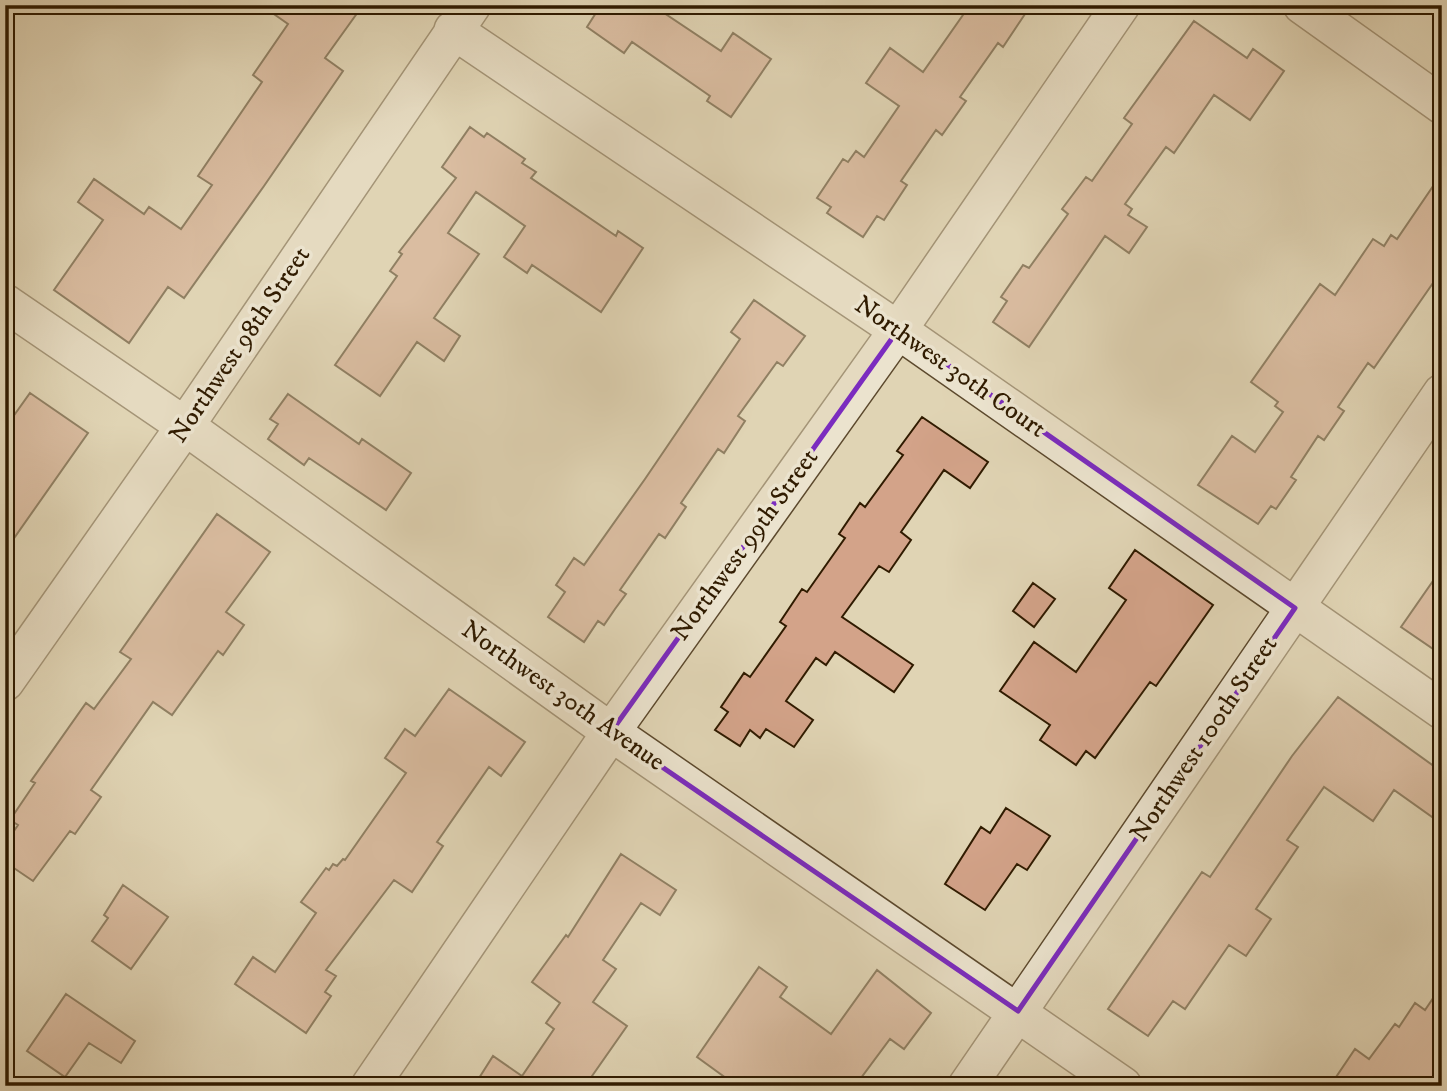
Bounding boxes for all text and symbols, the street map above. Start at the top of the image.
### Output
street label: Northwest 98th Street [162,241,318,449]
street label: Northwest 30th Court [848,289,1052,445]
street label: Northwest 99th Street [664,442,826,648]
street label: Northwest 30th Avenue [455,613,671,779]
street label: Northwest 100th Street [1123,630,1285,848]

